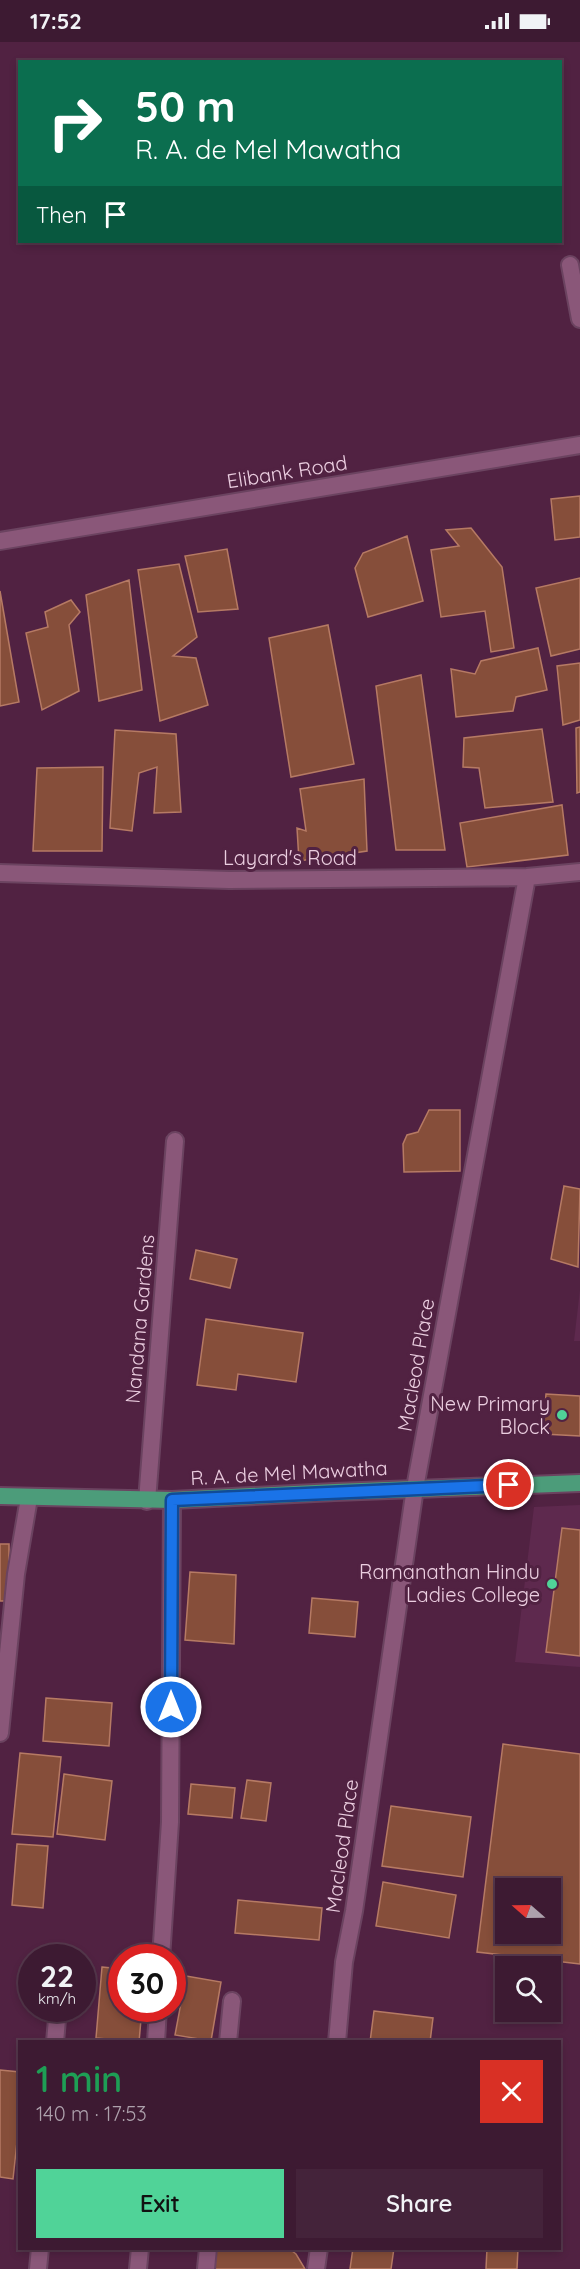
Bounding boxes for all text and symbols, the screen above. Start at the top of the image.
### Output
text: 17:52 [30,7,82,35]
text: 50 m [135,80,235,133]
icon: right [36,84,114,162]
text: R. A. de Mel Mawatha [135,132,401,166]
icon: arrive [99,198,132,231]
text: Then [36,201,87,229]
street label: Elibank Road [225,450,349,493]
street label: Layard's Road [223,845,357,870]
street label: Nandana Gardens [120,1233,159,1404]
street label: Macleod Place [392,1296,440,1433]
place label: New Primary Block [430,1391,550,1439]
marker: New Primary Block [555,1408,569,1422]
street label: R. A. de Mel Mawatha [190,1455,388,1490]
pin [483,1459,534,1510]
icon: arrive [492,1468,525,1501]
place label: Ramanathan Hindu Ladies College [359,1559,540,1607]
marker: Ramanathan Hindu Ladies College [545,1577,559,1591]
position arrow [139,1675,203,1739]
street label: Macleod Place [320,1778,363,1914]
north arrow [495,1878,561,1944]
map controls [495,1878,561,2022]
speed limit sign: 30 [108,1944,186,2022]
button: search [495,1956,561,2022]
text: 22 [40,1957,74,1995]
text: km/h [38,1989,76,2008]
text: 1 min [36,2056,122,2101]
button: close [480,2060,543,2123]
text: 140 m · 17:53 [36,2101,147,2126]
button: Exit [36,2169,284,2238]
button: Share [296,2169,543,2238]

